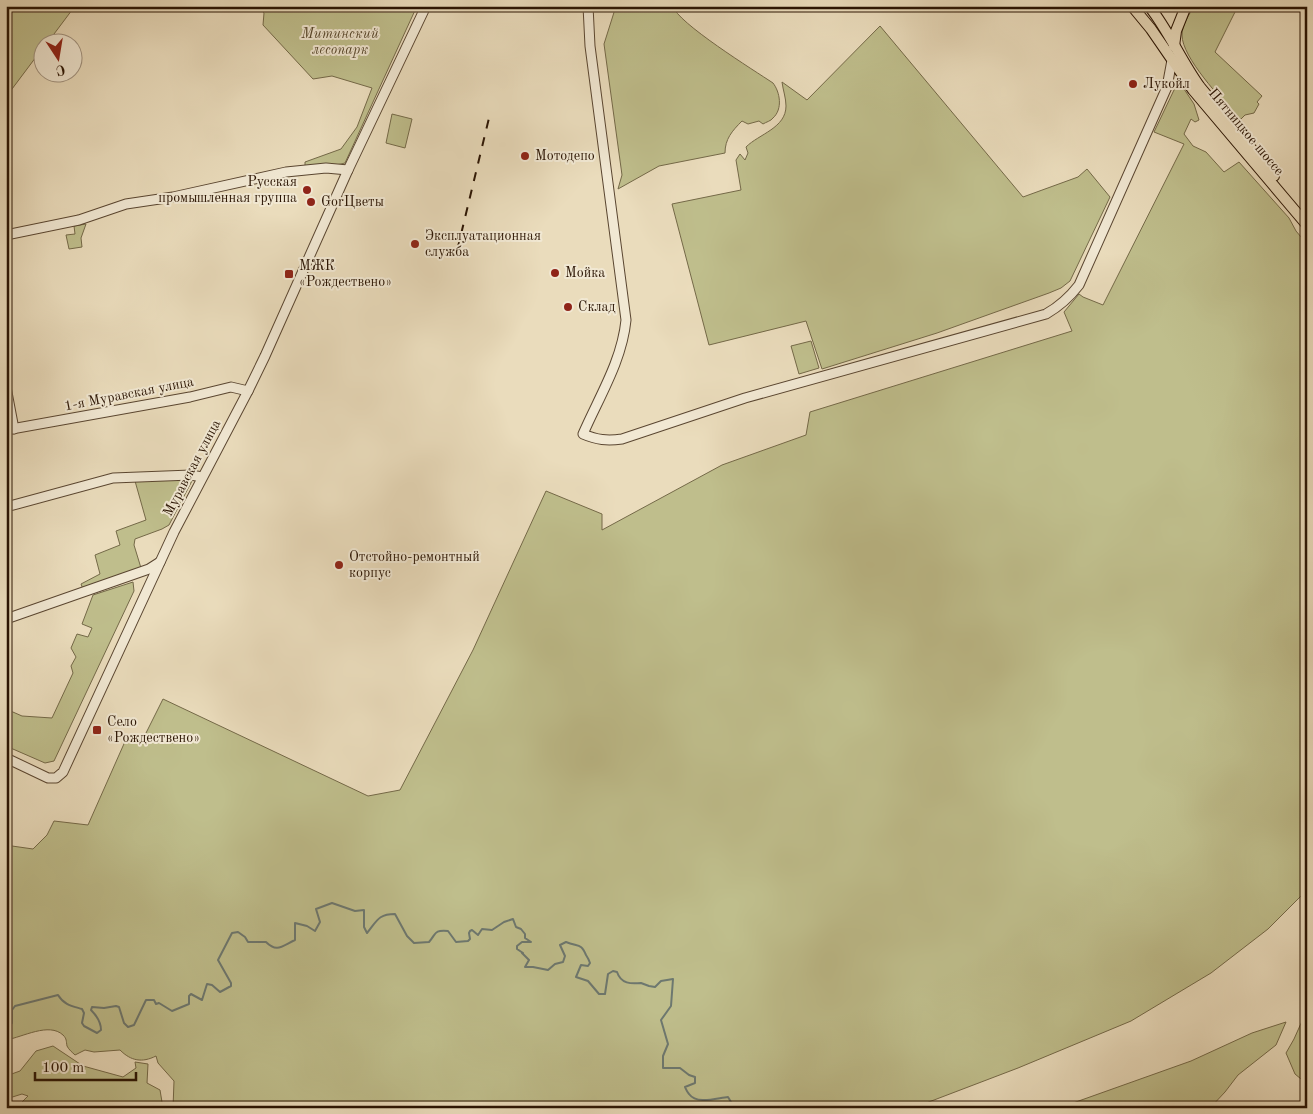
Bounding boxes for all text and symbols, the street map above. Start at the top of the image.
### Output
park label: Митинский лесопарк [300,27,379,58]
north arrow [32,32,82,82]
text: С [55,62,66,78]
place label: Лукойл [1143,77,1190,91]
marker: Лукойл [1127,78,1139,90]
street label: Пятницкое шоссе [1206,86,1286,178]
place label: Мотодепо [535,149,595,163]
marker: Мотодепо [519,150,531,162]
place label: Русская промышленная группа [158,175,297,205]
marker: Русская промышленная группа [301,184,313,196]
place label: GorЦветы [321,195,384,209]
marker: GorЦветы [305,196,317,208]
place label: Эксплуатационная служба [425,229,541,259]
marker: Эксплуатационная служба [409,238,421,250]
place label: МЖК «Рождествено» [299,259,392,289]
place label: Мойка [565,266,605,280]
marker: Мойка [549,267,561,279]
marker: МЖК «Рождествено» [283,268,295,280]
place label: Склад [578,300,615,314]
marker: Склад [562,301,574,313]
street label: 1-я Муравская улица [63,375,195,413]
street label: Муравская улица [161,417,223,519]
place label: Отстойно-ремонтный корпус [349,550,480,580]
marker: Отстойно-ремонтный корпус [333,559,345,571]
place label: Село «Рождествено» [107,715,200,745]
marker: Село «Рождествено» [91,724,103,736]
scale bar [35,1049,136,1081]
text: 100 m [42,1061,84,1076]

